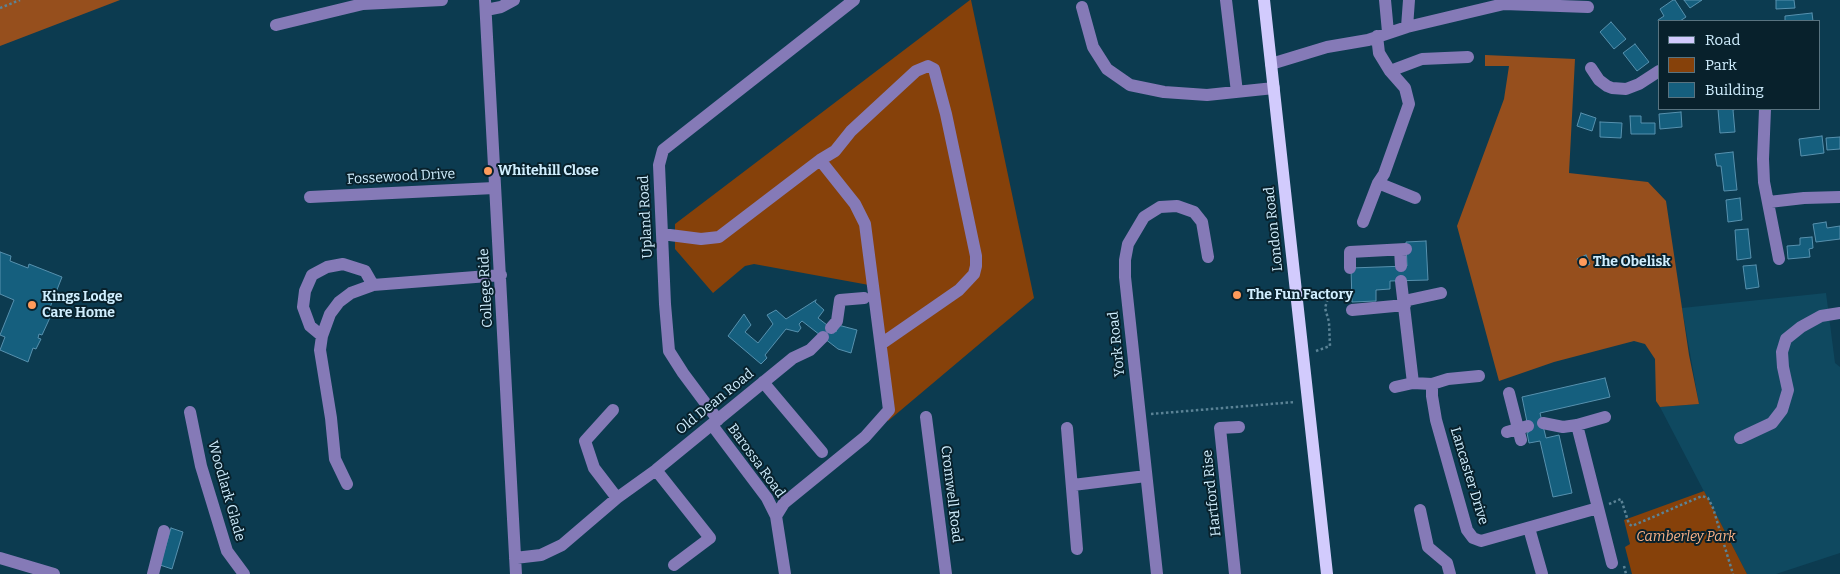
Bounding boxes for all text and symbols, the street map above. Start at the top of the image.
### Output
legend [1658,20,1820,110]
text: Road [1705,31,1740,49]
text: Park [1705,56,1737,74]
text: Building [1705,81,1764,99]
place label: Whitehill Close [498,163,599,179]
marker: Whitehill Close [482,165,494,177]
street label: Fossewood Drive [346,166,456,188]
street label: Upland Road [635,175,657,259]
street label: London Road [1261,186,1287,272]
street label: College Ride [476,248,496,328]
place label: The Obelisk [1593,254,1671,270]
marker: The Obelisk [1577,256,1589,268]
place label: The Fun Factory [1247,287,1353,303]
place label: Kings Lodge Care Home [42,289,122,322]
marker: The Fun Factory [1231,289,1243,301]
marker: Kings Lodge Care Home [26,299,38,311]
street label: York Road [1105,311,1129,377]
street label: Old Dean Road [673,365,757,439]
street label: Barossa Road [724,421,788,501]
street label: Lancaster Drive [1446,425,1492,527]
street label: Woodlark Glade [204,439,248,543]
street label: Cromwell Road [937,444,965,544]
street label: Hartford Rise [1199,449,1225,537]
park label: Camberley Park [1636,529,1736,545]

